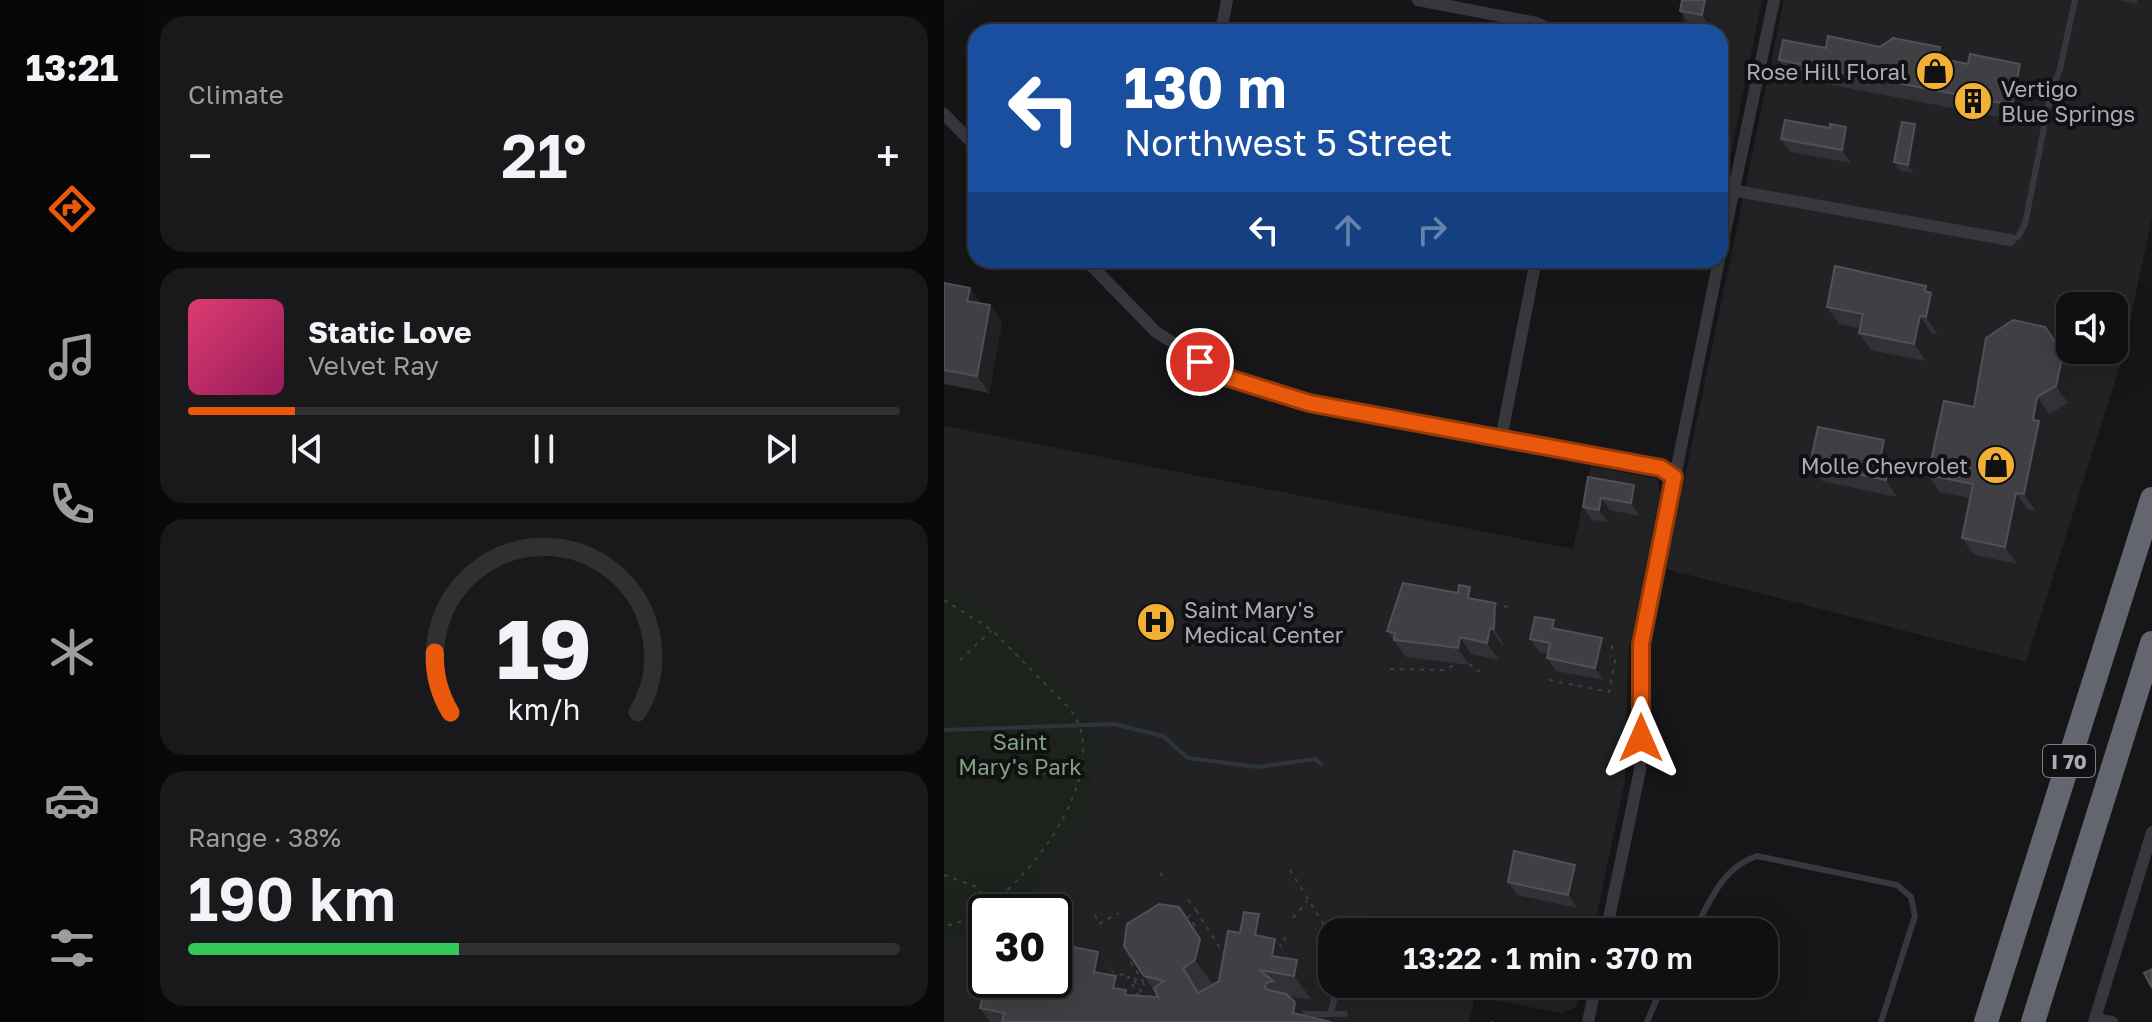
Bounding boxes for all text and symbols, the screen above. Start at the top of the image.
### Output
text: 13:21 [26,46,118,89]
shop icon: Rose Hill Floral [1914,50,1956,92]
text: 130 m [1124,53,1286,120]
icon: left [992,56,1096,160]
place label: Rose Hill Floral [1746,58,1907,85]
place label: Vertigo Blue Springs [2001,75,2135,127]
text: Climate [188,79,284,110]
building icon: Vertigo Blue Springs [1952,80,1994,122]
text: 21° [501,119,587,191]
text: Northwest 5 Street [1124,121,1453,164]
text: − [188,129,212,182]
text: + [876,129,900,182]
icon: directions [44,181,100,237]
icon: left [1242,208,1286,252]
icon: ahead [1326,208,1370,252]
icon: right [1410,208,1454,252]
map controls [2056,292,2128,364]
button: sound [2056,292,2128,364]
text: Static Love [308,314,472,350]
pin [1166,328,1234,396]
icon: music [44,329,100,385]
icon: arrive [1178,340,1222,384]
text: Velvet Ray [308,350,439,381]
icon: previous [285,427,329,471]
icon: pause [522,427,566,471]
icon: next [759,427,803,471]
shop icon: Molle Chevrolet [1975,444,2017,486]
place label: Molle Chevrolet [1801,452,1968,479]
icon: phone [44,476,100,532]
text: 19 [496,596,592,696]
place label: Saint Mary's Medical Center [1184,596,1344,648]
hospital icon: Saint Mary's Medical Center [1135,601,1177,643]
icon: climate [44,624,100,680]
text: km/h [508,692,580,726]
position arrow [1599,696,1683,780]
park label: Saint Mary's Park [958,728,1082,780]
road number: I 70 [2043,745,2095,777]
icon: car [44,772,100,828]
text: Range · 38% [188,822,341,853]
text: 190 km [188,862,396,934]
speed limit sign: 30 [968,894,1072,998]
icon: filters [44,920,100,976]
text: 13:22 · 1 min · 370 m [1403,940,1693,976]

